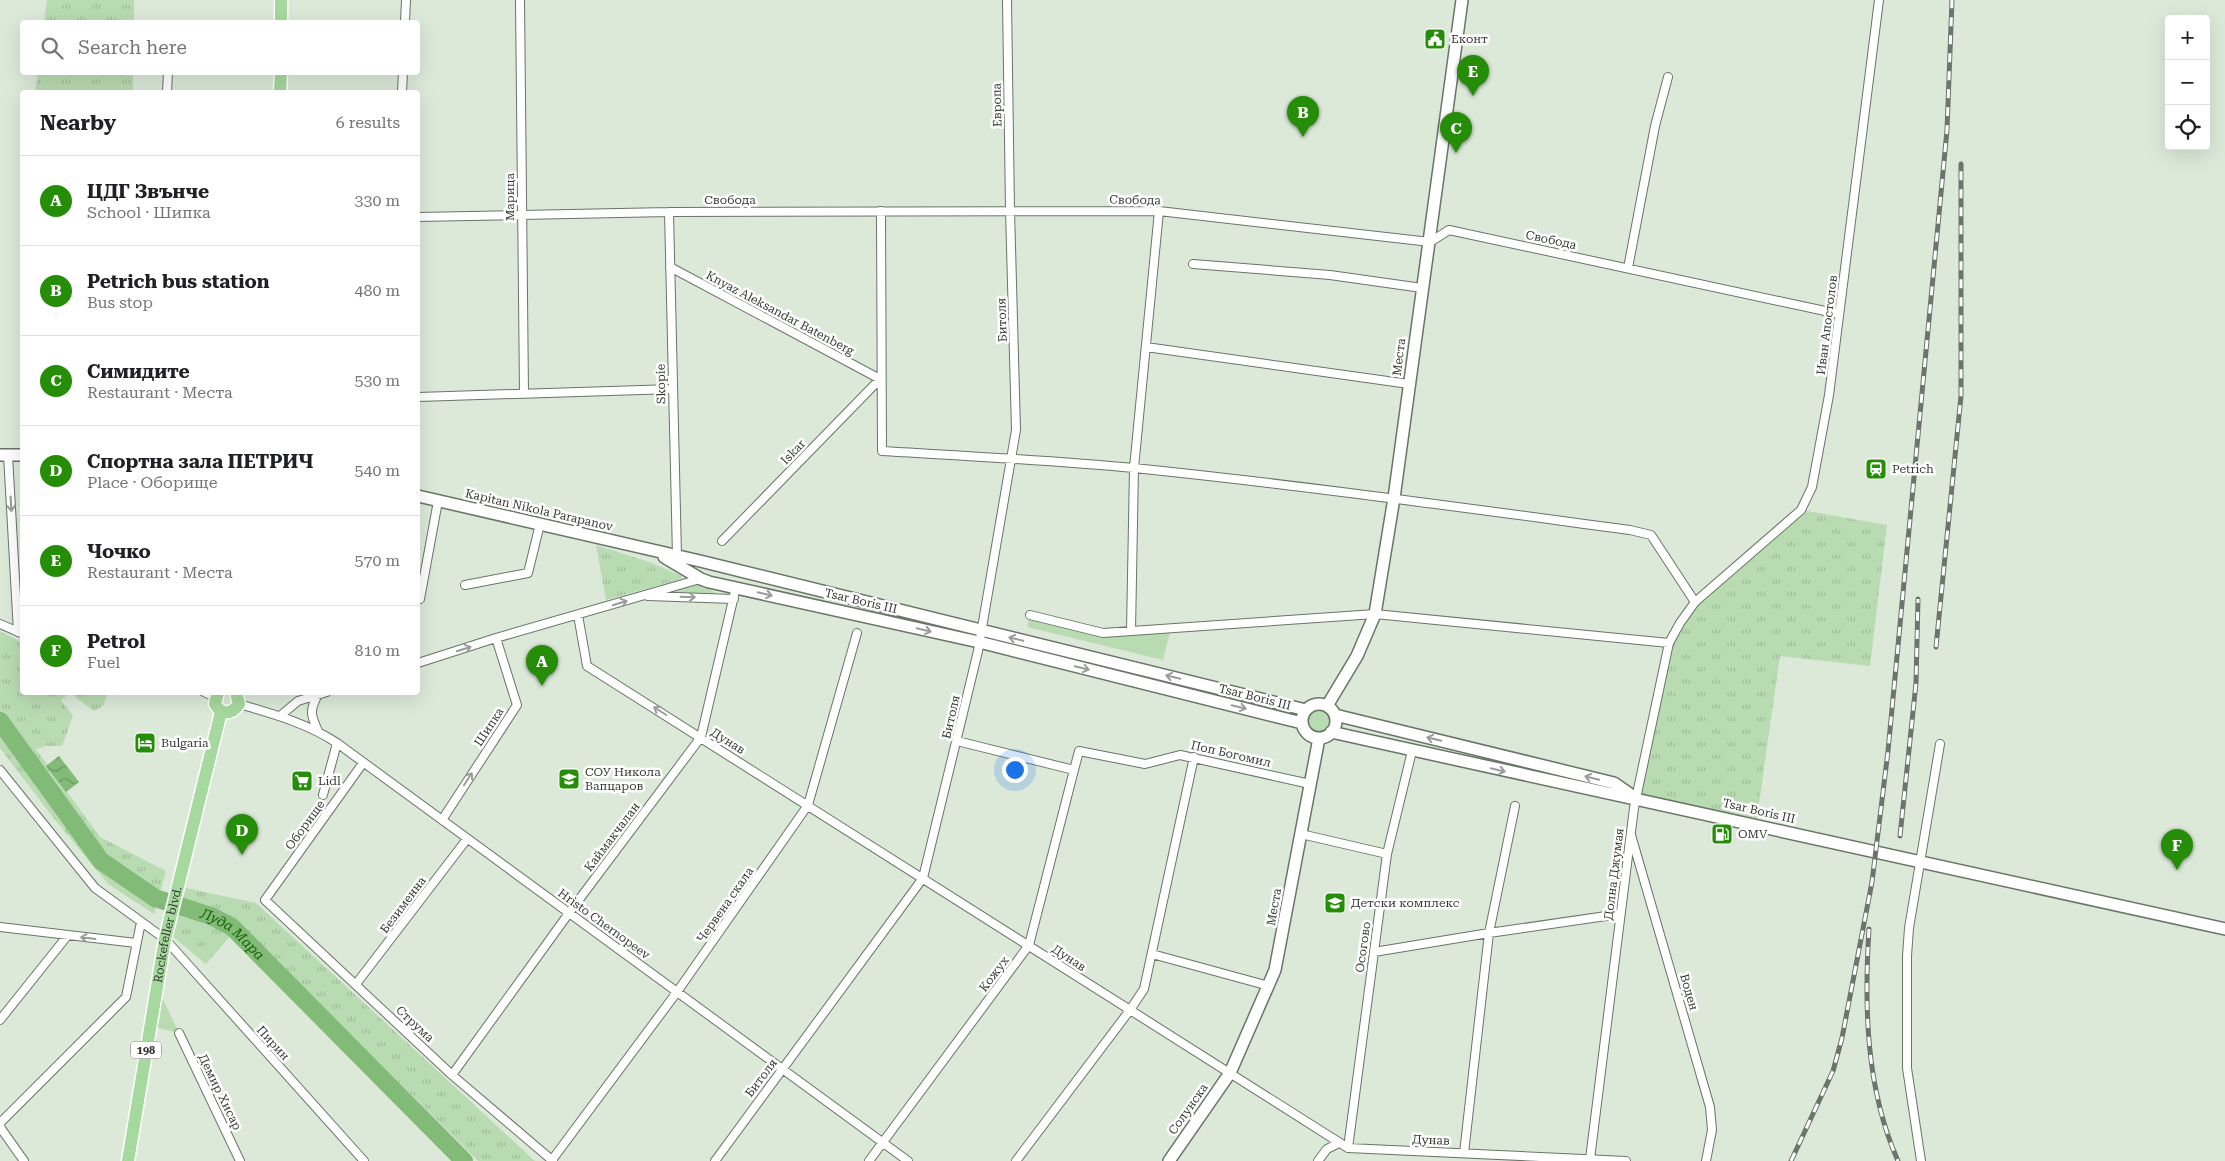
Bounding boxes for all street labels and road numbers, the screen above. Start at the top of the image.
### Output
street label: Европа [990,82,1004,127]
street label: Марица [503,173,517,221]
street label: Свобода [704,193,756,207]
street label: Свобода [1109,193,1161,207]
street label: Свобода [1524,228,1578,252]
street label: Knyaz Aleksandar Batenberg [704,268,856,358]
street label: Иван Апостолов [1814,274,1840,376]
street label: Битоля [994,298,1010,342]
street label: Места [1390,337,1408,377]
street label: Skopie [654,363,668,404]
street label: Iskar [778,437,808,467]
street label: Kapitan Nikola Parapanov [464,486,614,534]
street label: Tsar Boris III [823,586,899,616]
street label: Tsar Boris III [1217,681,1293,713]
street label: Битоля [939,694,963,740]
street label: Шипка [471,705,507,749]
street label: Дунав [708,725,748,757]
street label: Поп Богомил [1190,738,1273,770]
street label: Tsar Boris III [1721,796,1797,826]
street label: Оборище [282,797,328,852]
street label: Каймакчалан [582,800,643,874]
street label: Долна Джумая [1601,827,1627,921]
street label: Червена скала [694,864,757,946]
street label: Безименна [377,874,429,936]
street label: Rockefeller blvd. [151,885,185,984]
street label: Hristo Chernopeev [555,886,653,962]
street label: Места [1264,887,1284,927]
street label: Осогово [1353,921,1373,973]
street label: Дунав [1049,942,1089,974]
street label: Кожух [976,953,1012,994]
street label: Воден [1677,972,1701,1012]
street label: Струма [393,1003,437,1045]
street label: Пирин [254,1023,292,1063]
road number: 198 [131,1042,161,1058]
street label: Демир Хисар [196,1052,244,1132]
street label: Битоля [742,1056,780,1100]
street label: Солунска [1165,1080,1211,1137]
street label: Дунав [1412,1132,1450,1148]

